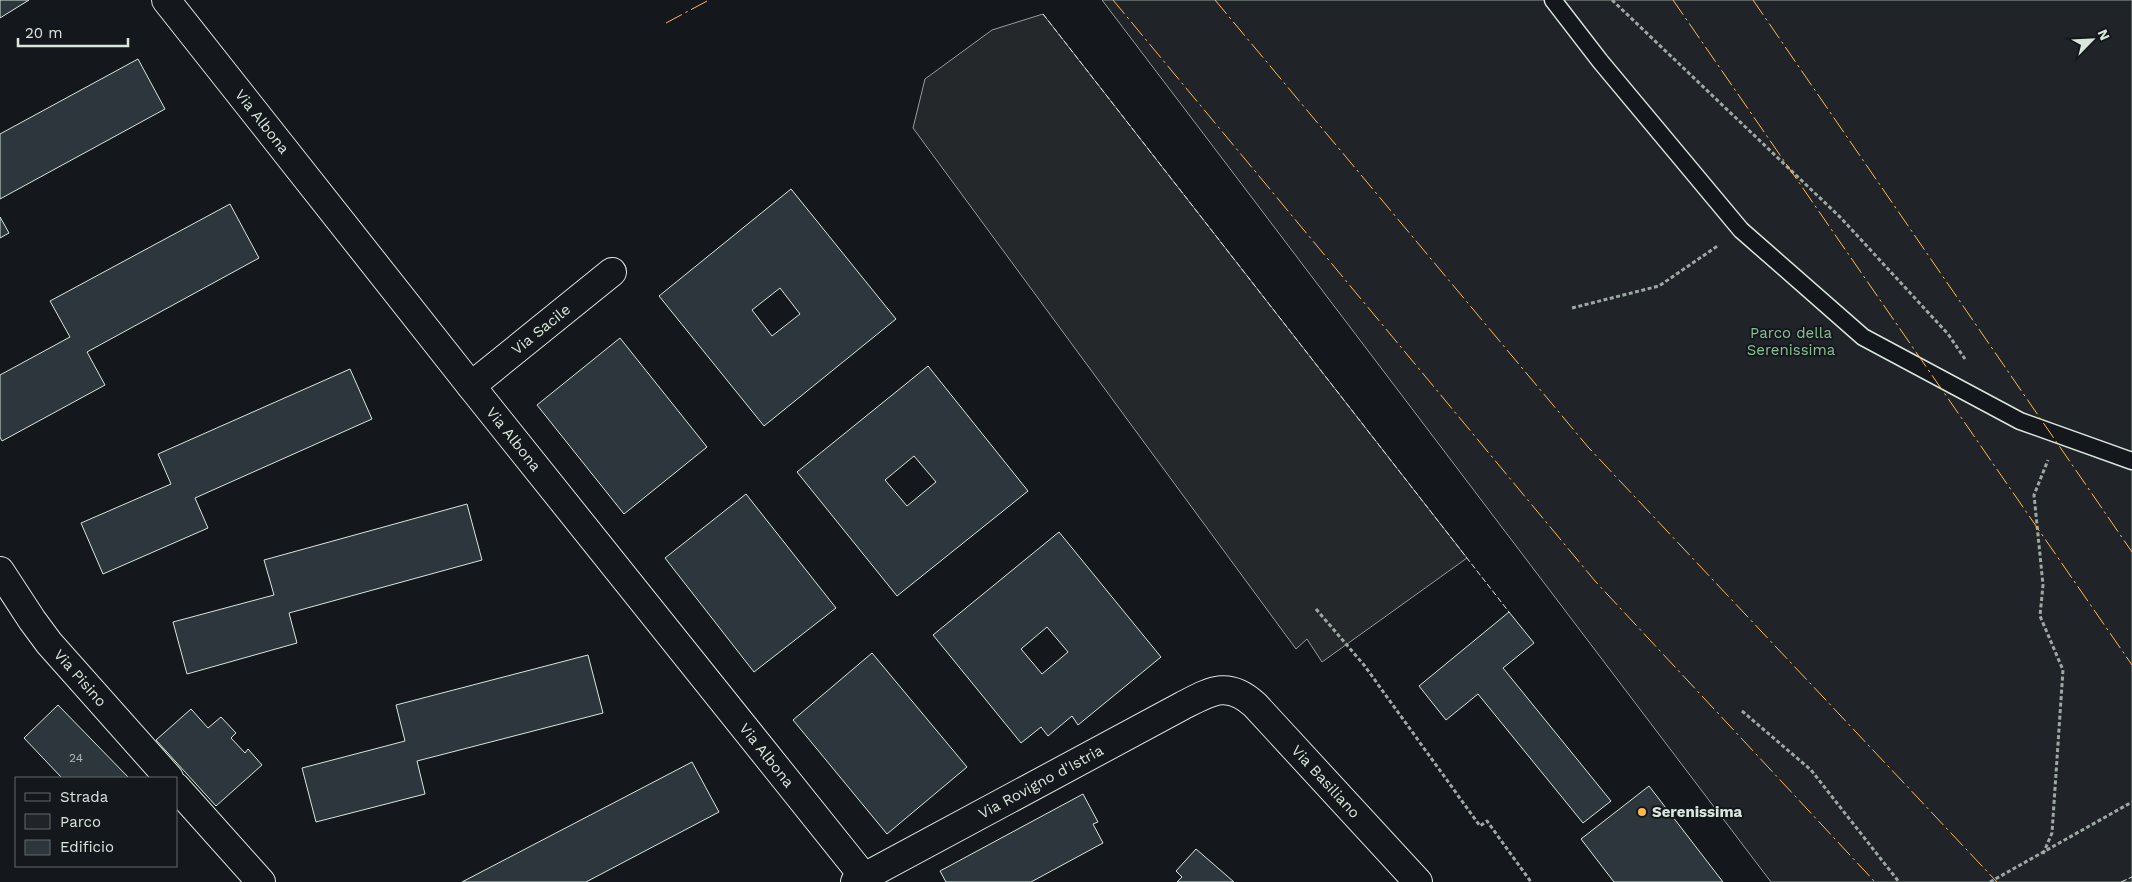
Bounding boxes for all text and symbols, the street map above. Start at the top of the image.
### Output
scale bar [18,15,128,47]
north arrow [2067,15,2117,65]
text: 20 m [25,24,63,42]
text: N [2094,27,2113,43]
street label: Via Albona [231,86,293,158]
street label: Via Sacile [508,300,574,359]
park label: Parco della Serenissima [1747,324,1836,359]
street label: Via Albona [482,403,545,475]
street label: Via Pisino [50,646,110,710]
street label: Via Albona [735,720,798,791]
street label: Via Rovigno d'Istria [975,741,1107,823]
street label: Via Basiliano [1288,741,1364,822]
house number: 24 [69,751,83,765]
legend [15,777,178,867]
text: Strada [60,788,109,806]
place label: Serenissima [1652,803,1743,821]
marker: Serenissima [1636,806,1648,818]
text: Parco [60,813,101,831]
text: Edificio [60,838,114,856]

